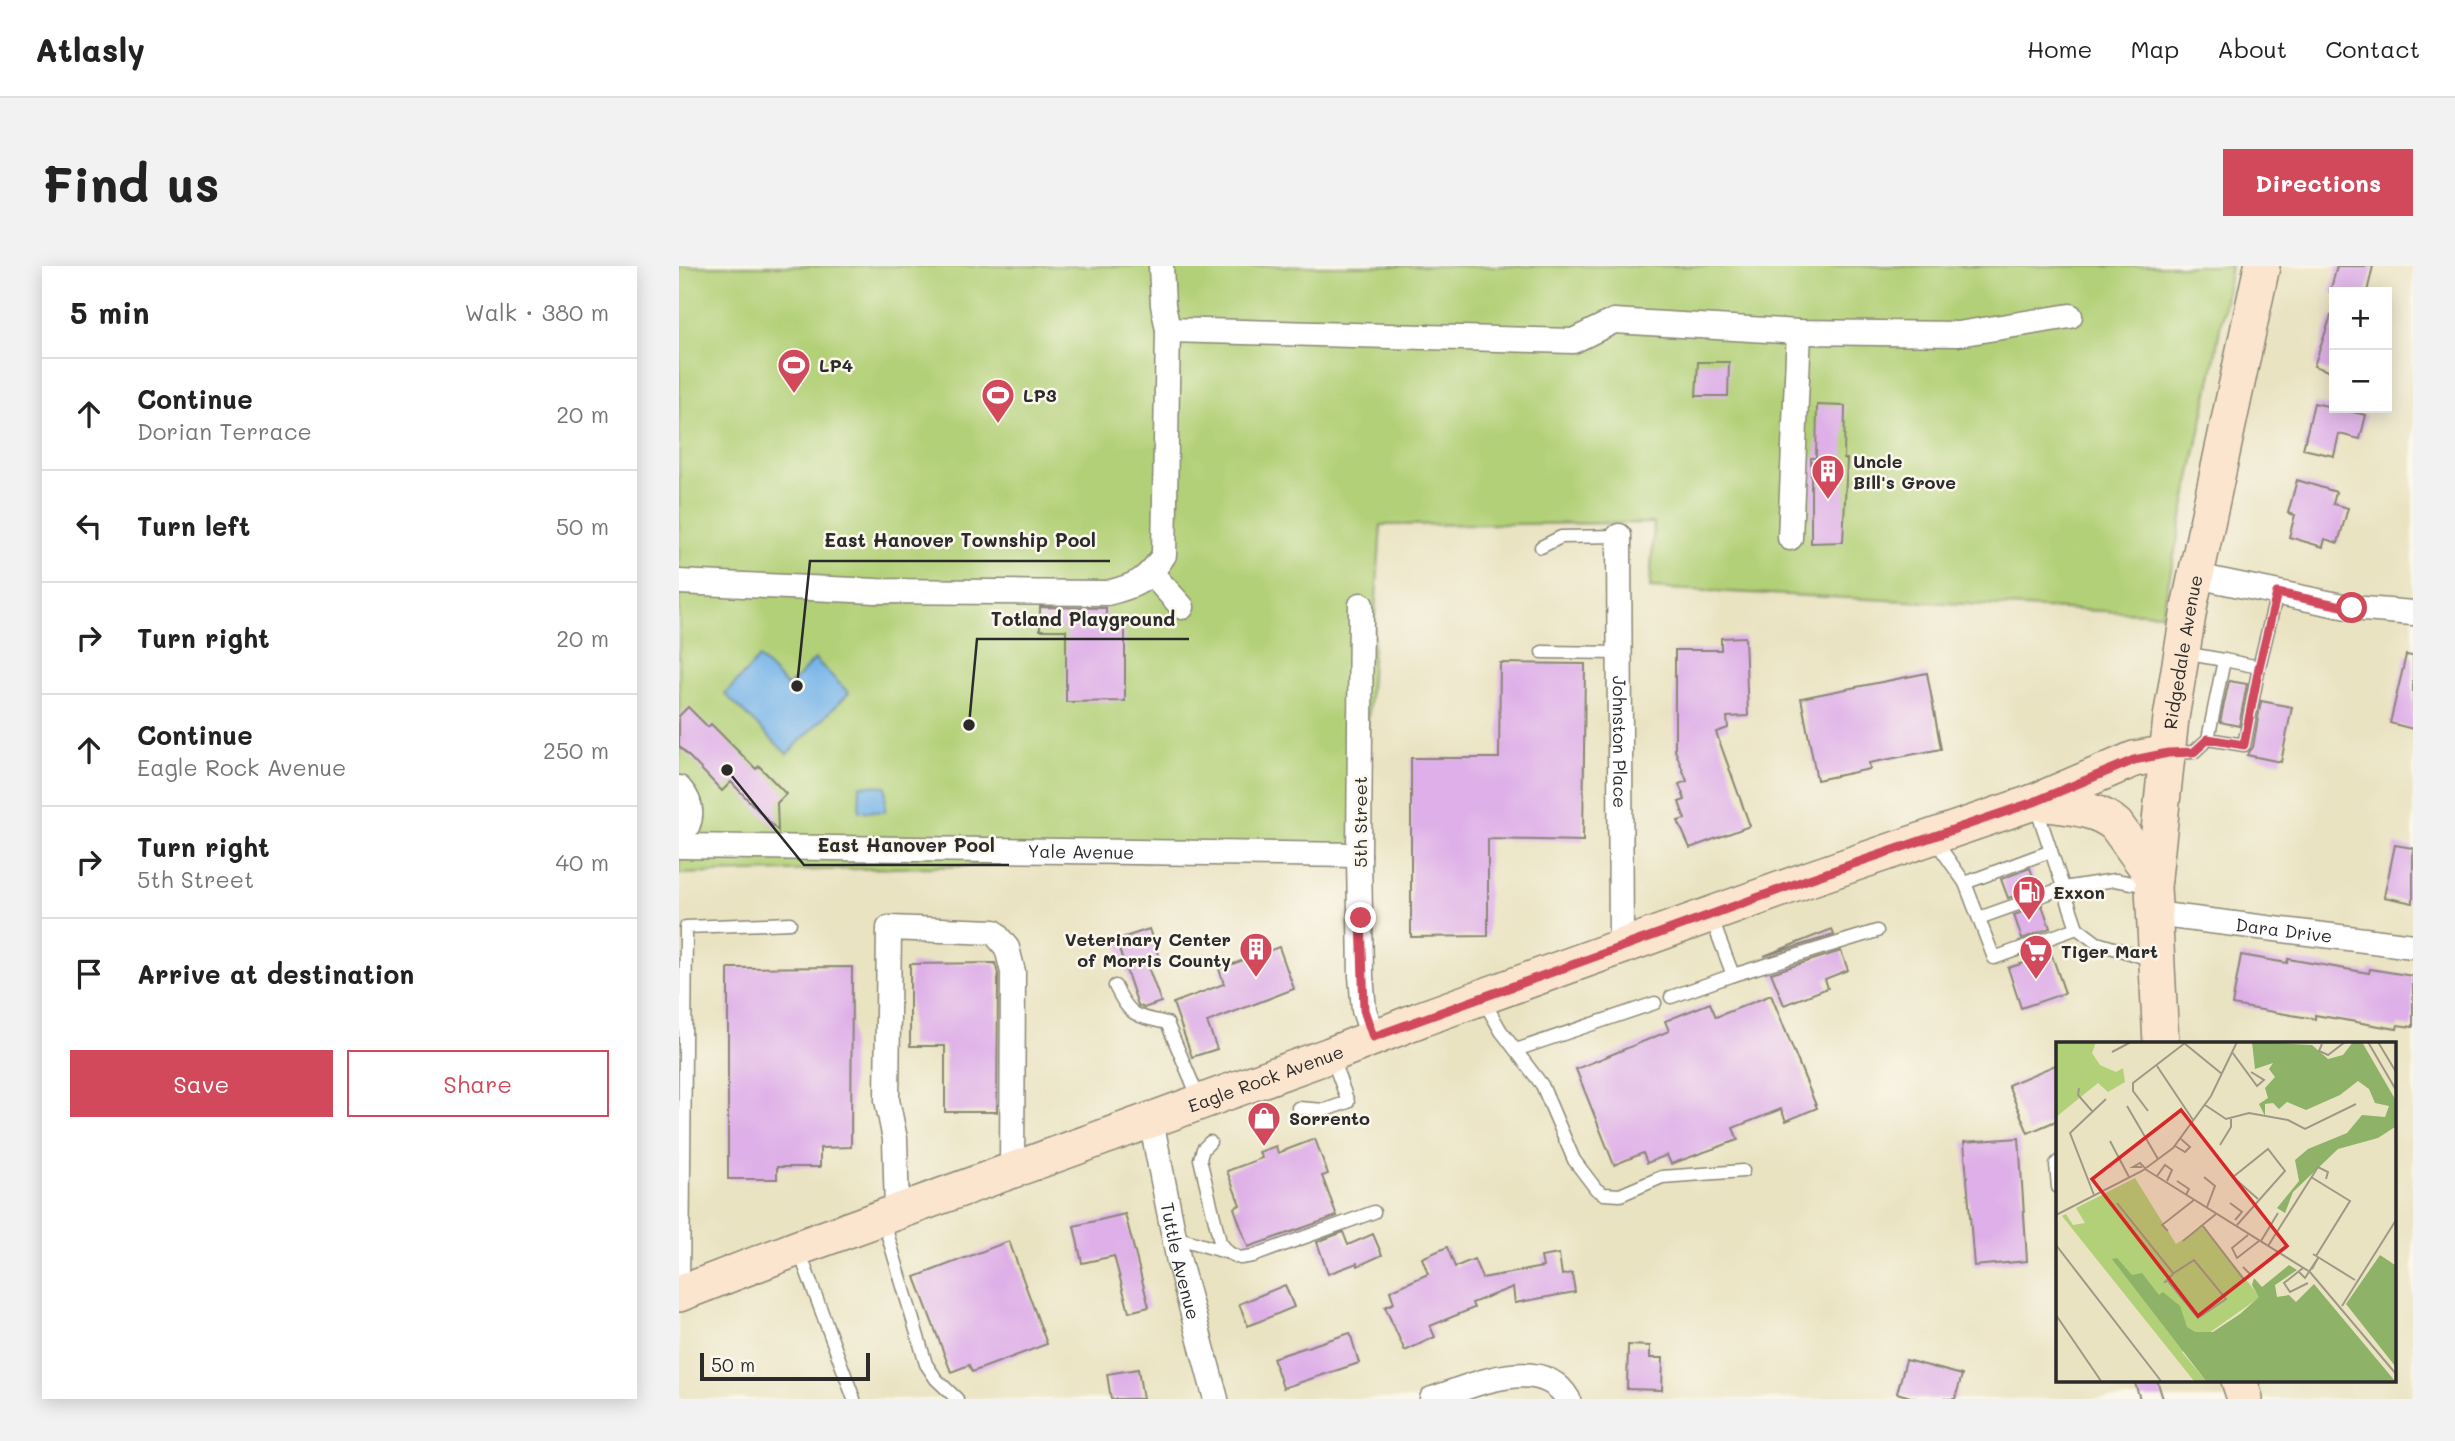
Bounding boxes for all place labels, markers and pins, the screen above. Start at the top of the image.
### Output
sports icon: LP4 [775,346,813,395]
place label: LP4 [819,353,853,377]
sports icon: LP3 [979,376,1017,425]
place label: LP3 [1023,383,1057,407]
place label: Uncle Bill's Grove [1853,449,1956,494]
building icon: Uncle Bill's Grove [1809,452,1847,501]
callout: East Hanover Township Pool [810,521,1110,561]
callout: Totland Playground [977,599,1189,639]
callout: East Hanover Pool [804,825,1009,865]
fuel station icon: Exxon [2010,873,2048,922]
place label: Exxon [2053,880,2105,904]
place label: Veterinary Center of Morris County [1065,927,1231,972]
building icon: Veterinary Center of Morris County [1237,930,1275,979]
supermarket icon: Tiger Mart [2017,932,2055,981]
place label: Tiger Mart [2061,939,2158,963]
shop icon: Sorrento [1245,1099,1283,1148]
place label: Sorrento [1289,1106,1370,1130]

